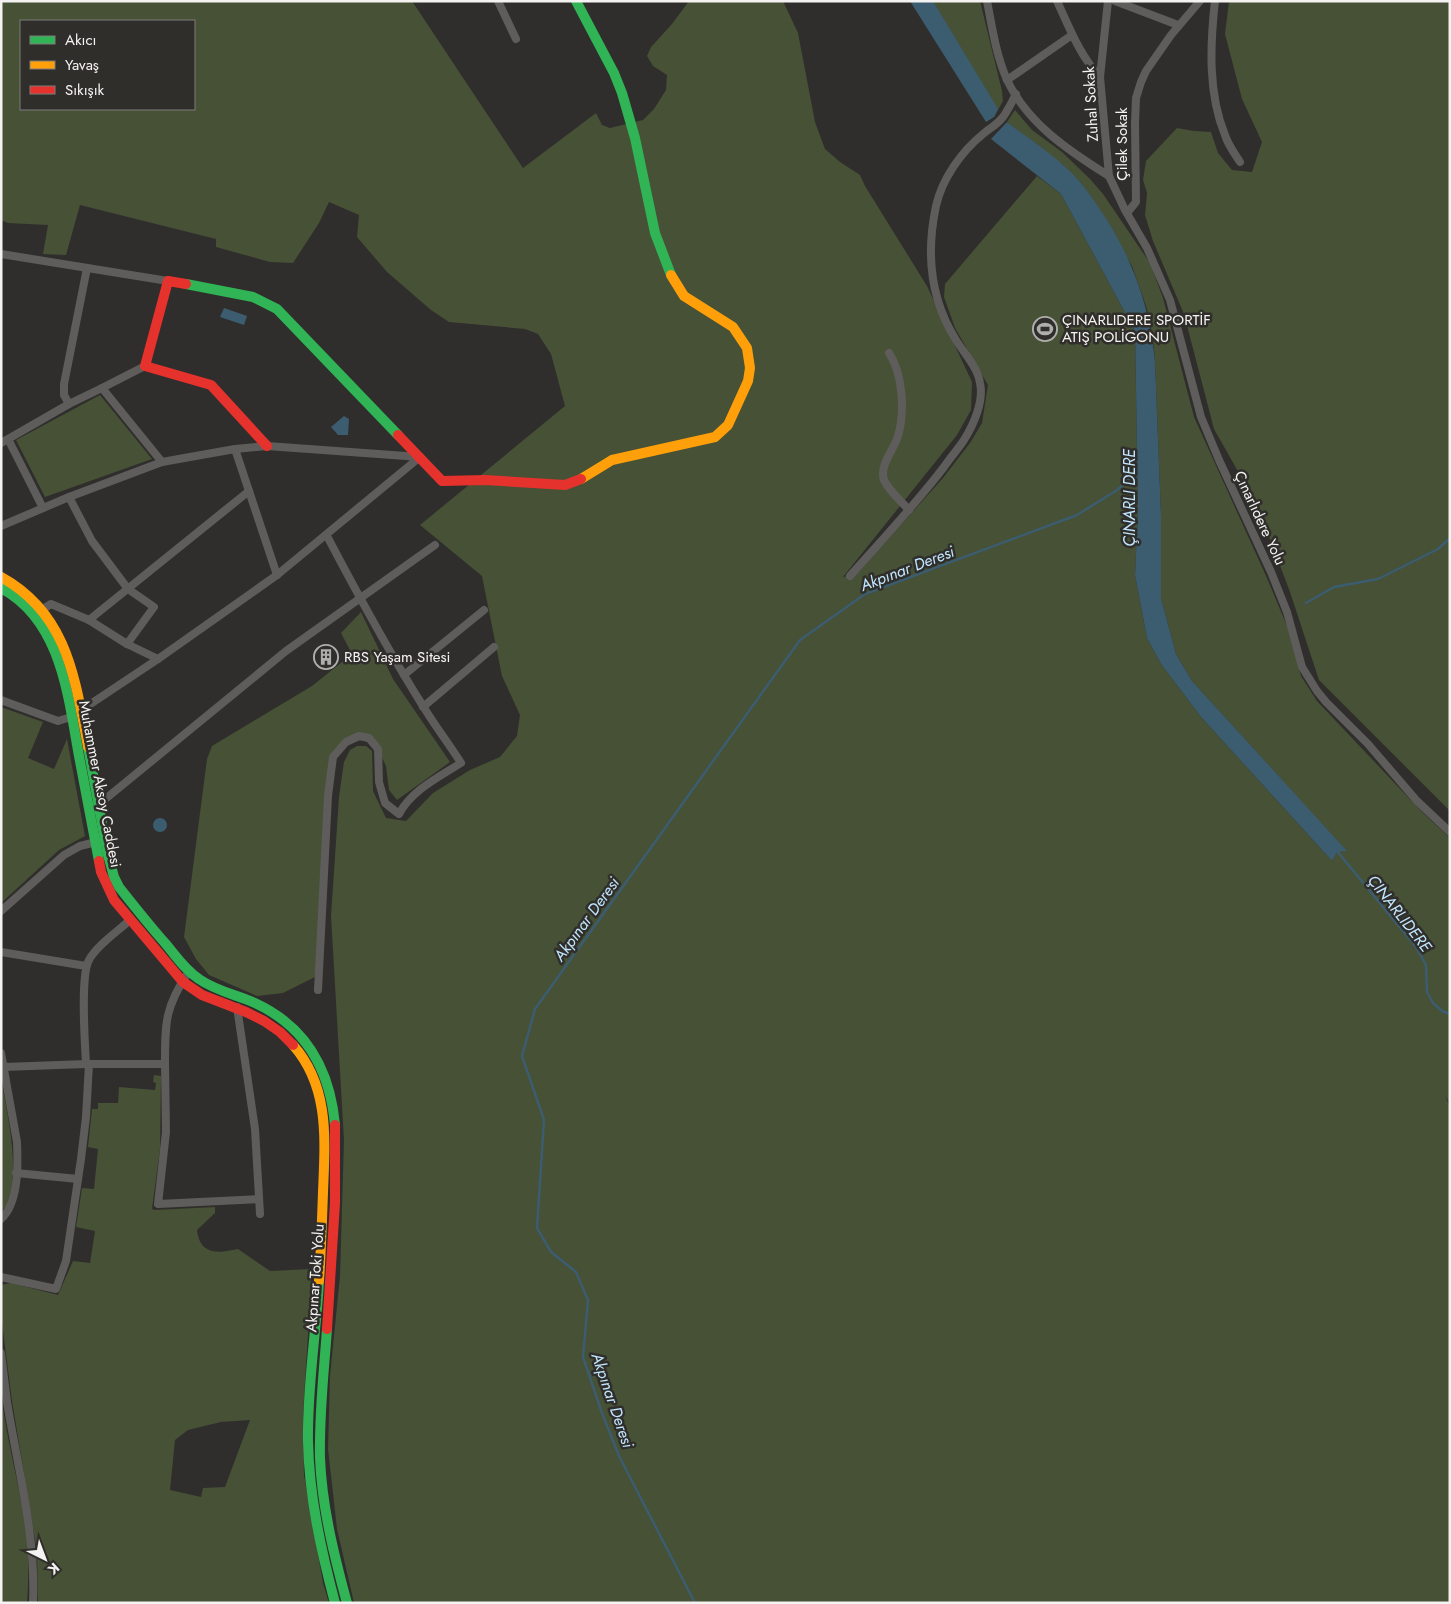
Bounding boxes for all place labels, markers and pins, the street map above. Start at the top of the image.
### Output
place label: ÇINARLIDERE SPORTİF ATIŞ POLİGONU [1062,309,1211,348]
sports icon: ÇINARLIDERE SPORTİF ATIŞ POLİGONU [1032,316,1058,342]
building icon: RBS Yaşam Sitesi [313,644,339,670]
place label: RBS Yaşam Sitesi [344,646,450,668]

